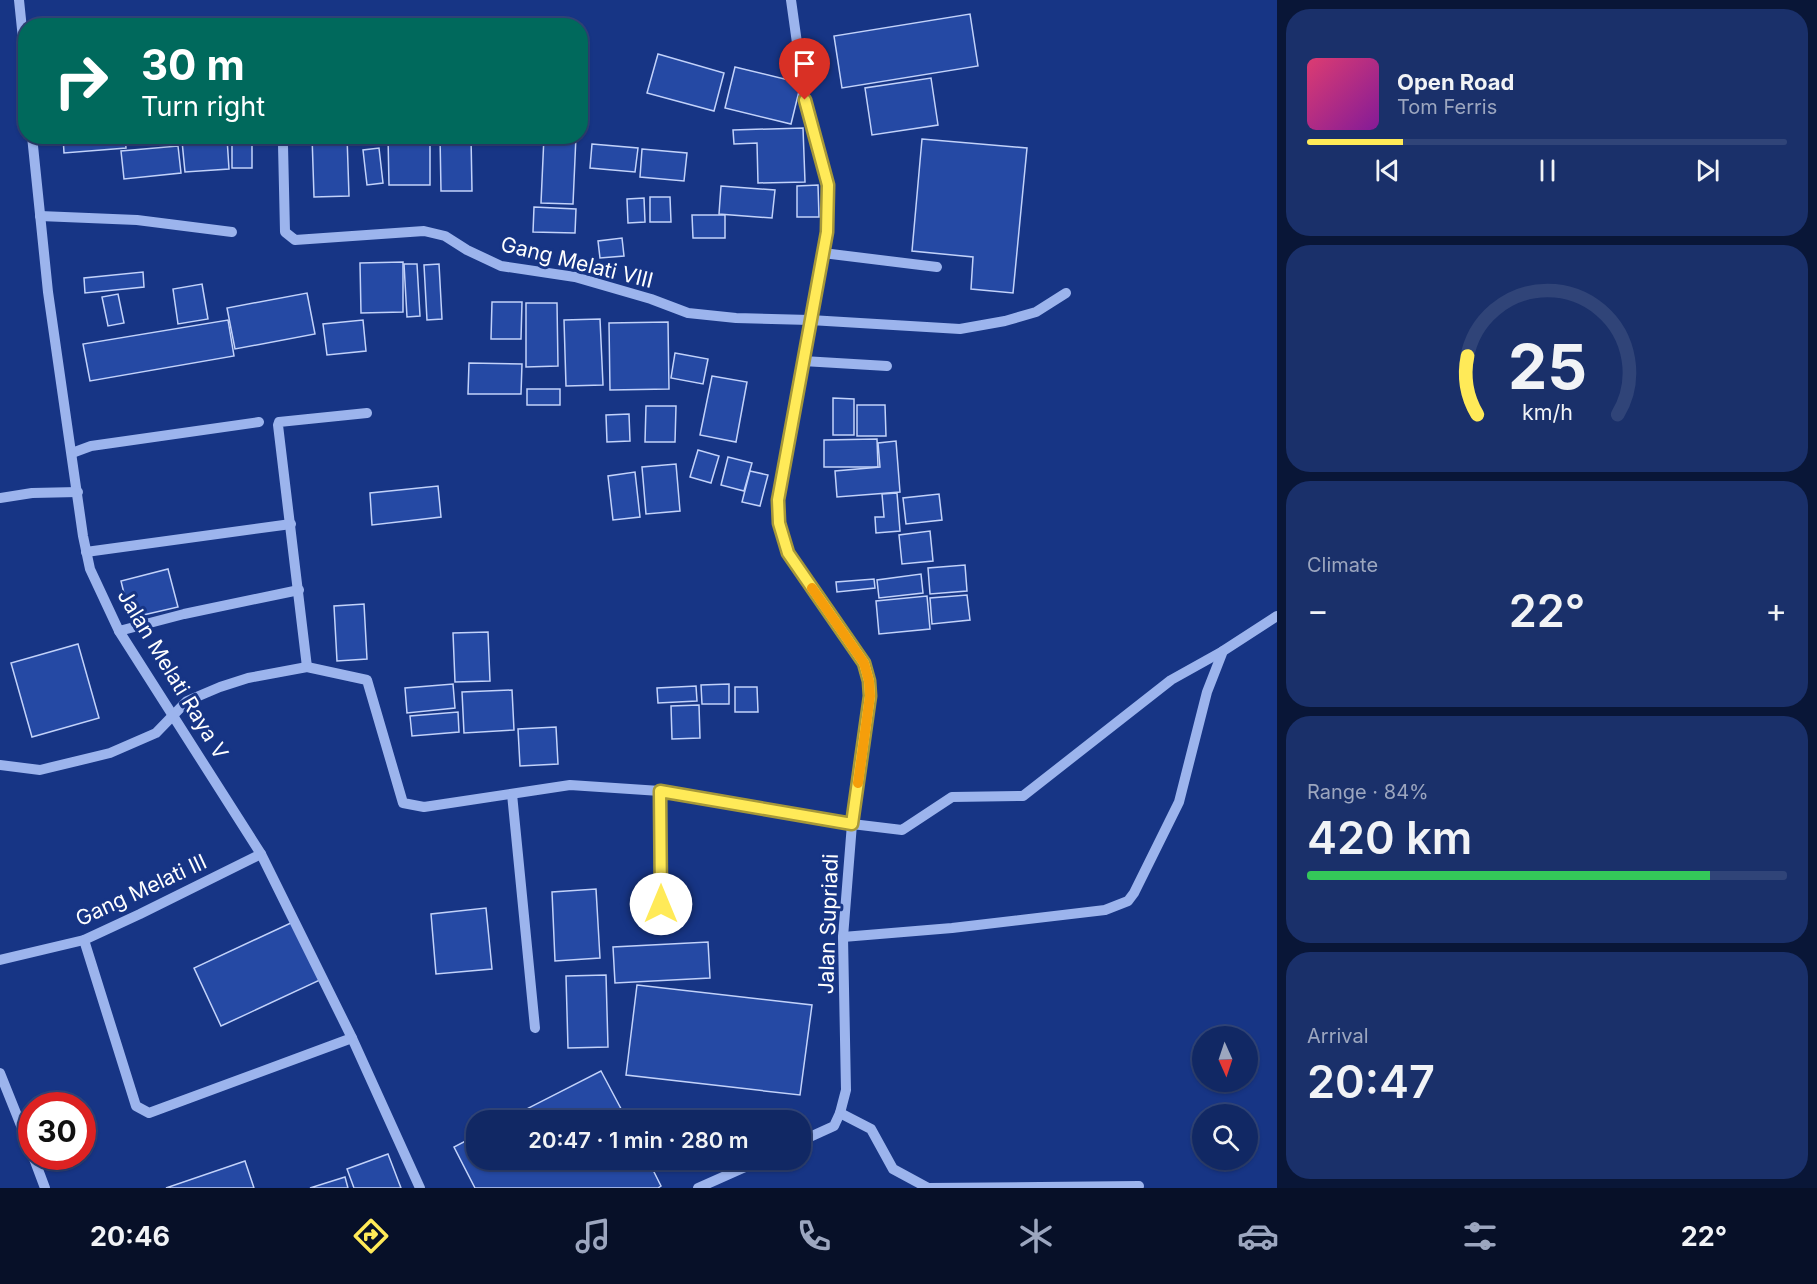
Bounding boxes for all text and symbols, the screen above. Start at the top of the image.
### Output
pin [779,38,830,100]
text: 30 m [141,39,245,90]
icon: right [42,42,120,120]
icon: arrive [788,47,821,80]
text: Open Road [1397,69,1514,95]
text: Turn right [141,90,265,123]
text: Tom Ferris [1397,95,1497,119]
icon: previous [1371,154,1404,187]
icon: pause [1531,154,1564,187]
icon: next [1691,154,1724,187]
street label: Gang Melati VIII [498,231,656,293]
text: 25 [1507,329,1587,404]
text: km/h [1522,400,1572,426]
text: Climate [1307,553,1378,577]
text: 22° [1509,583,1585,638]
street label: Jalan Melati Raya V [112,585,234,763]
text: − [1307,590,1329,630]
text: + [1765,590,1787,630]
text: Range · 84% [1307,780,1429,804]
text: 420 km [1307,810,1472,865]
street label: Gang Melati III [72,849,210,931]
street label: Jalan Supriadi [813,853,843,995]
position arrow [629,872,693,936]
text: Arrival [1307,1024,1369,1048]
north arrow [1192,1026,1258,1092]
map controls [1192,1026,1258,1170]
text: 20:47 [1307,1054,1435,1109]
speed limit sign: 30 [18,1092,96,1170]
button: search [1192,1104,1258,1170]
text: 20:47 · 1 min · 280 m [528,1127,749,1153]
icon: directions [350,1215,392,1257]
icon: music [572,1215,614,1257]
icon: phone [793,1215,835,1257]
icon: climate [1015,1215,1057,1257]
icon: car [1237,1215,1279,1257]
icon: filters [1459,1215,1501,1257]
text: 20:46 [90,1220,170,1253]
text: 22° [1681,1220,1727,1253]

